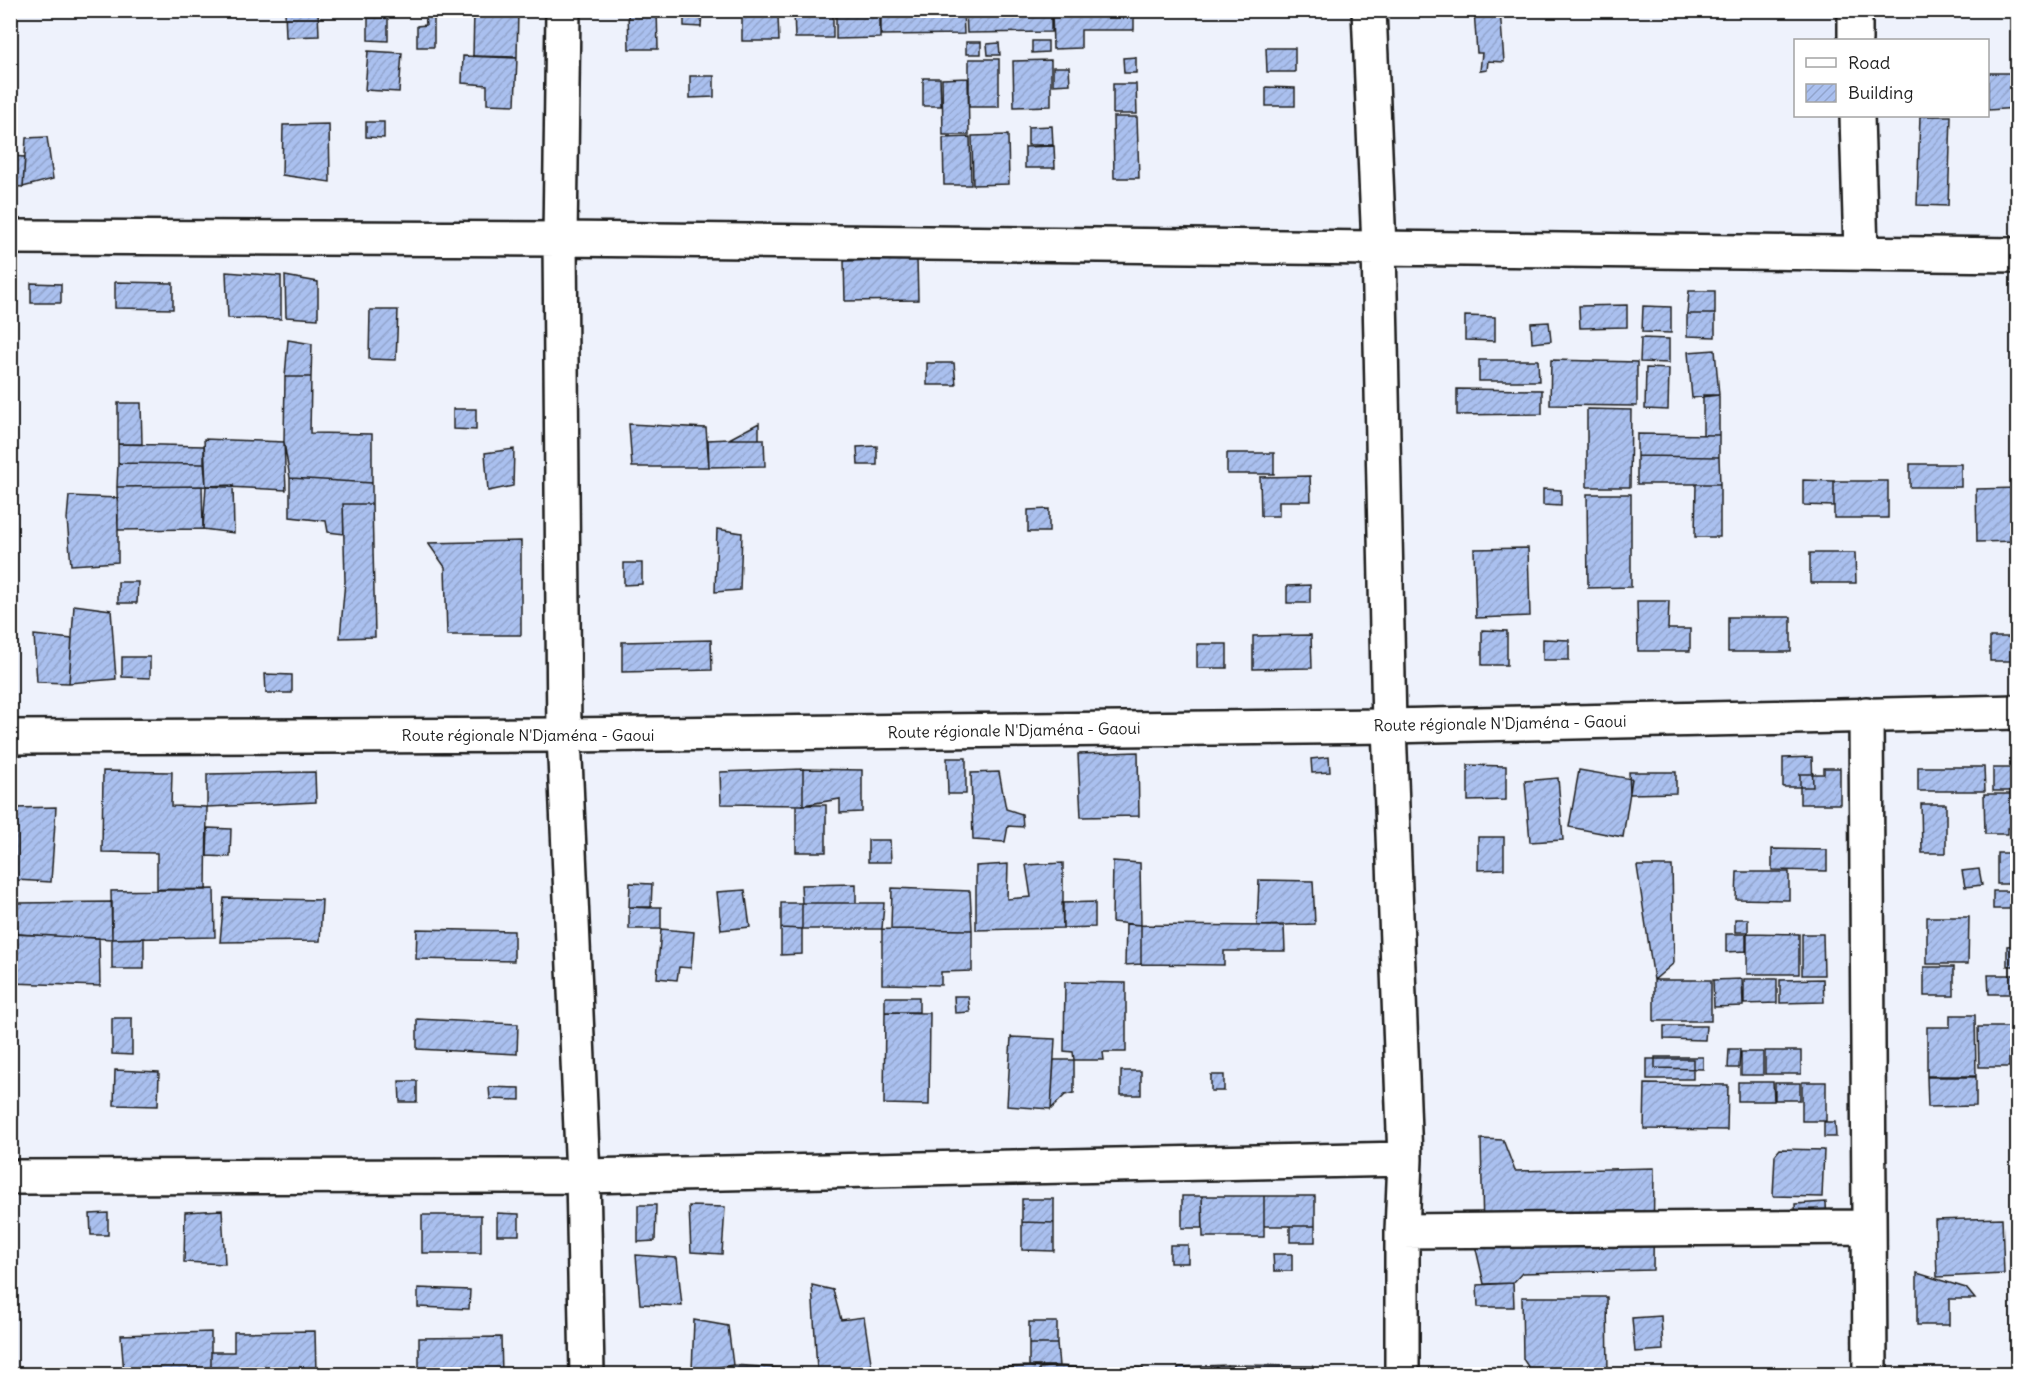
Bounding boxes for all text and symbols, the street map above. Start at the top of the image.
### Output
legend [1794,39,1989,117]
text: Road [1848,51,1891,74]
text: Building [1848,81,1913,104]
street label: Route régionale N'Djaména - Gaoui [1373,711,1627,735]
street label: Route régionale N'Djaména - Gaoui [887,718,1141,742]
street label: Route régionale N'Djaména - Gaoui [402,725,654,745]

